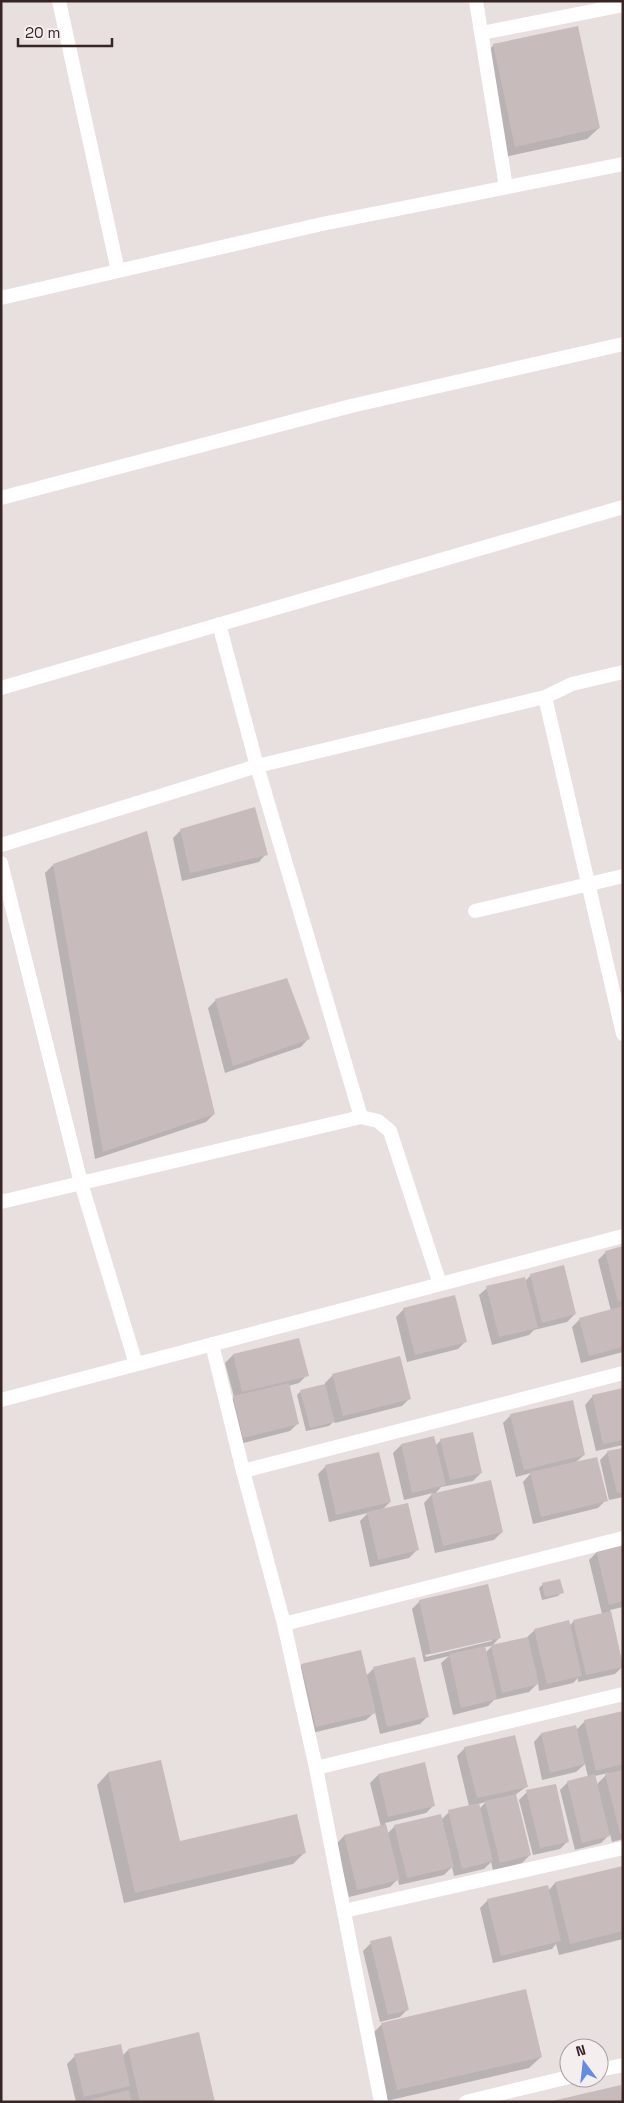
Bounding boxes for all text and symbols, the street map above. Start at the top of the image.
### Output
scale bar [18,15,111,47]
text: 20 m [25,23,60,42]
north arrow [559,2038,609,2088]
text: N [574,2041,588,2060]

